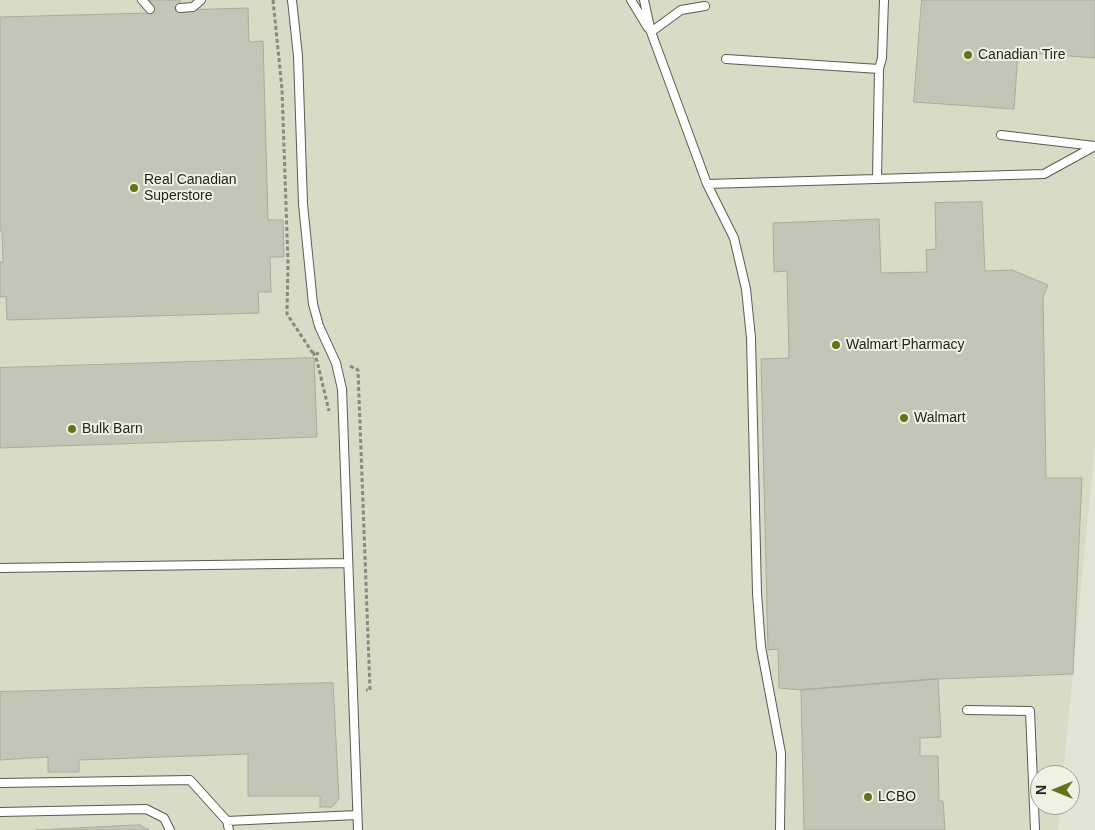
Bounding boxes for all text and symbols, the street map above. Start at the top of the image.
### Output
place label: Canadian Tire [978,47,1065,63]
marker: Canadian Tire [962,49,974,61]
place label: Real Canadian Superstore [144,172,237,204]
marker: Real Canadian Superstore [128,182,140,194]
place label: Walmart Pharmacy [846,337,965,353]
marker: Walmart Pharmacy [830,339,842,351]
place label: Walmart [914,410,966,426]
marker: Walmart [898,412,910,424]
place label: Bulk Barn [82,421,143,437]
marker: Bulk Barn [66,423,78,435]
north arrow [1030,765,1080,815]
text: N [1033,785,1049,795]
place label: LCBO [878,789,916,805]
marker: LCBO [862,791,874,803]

